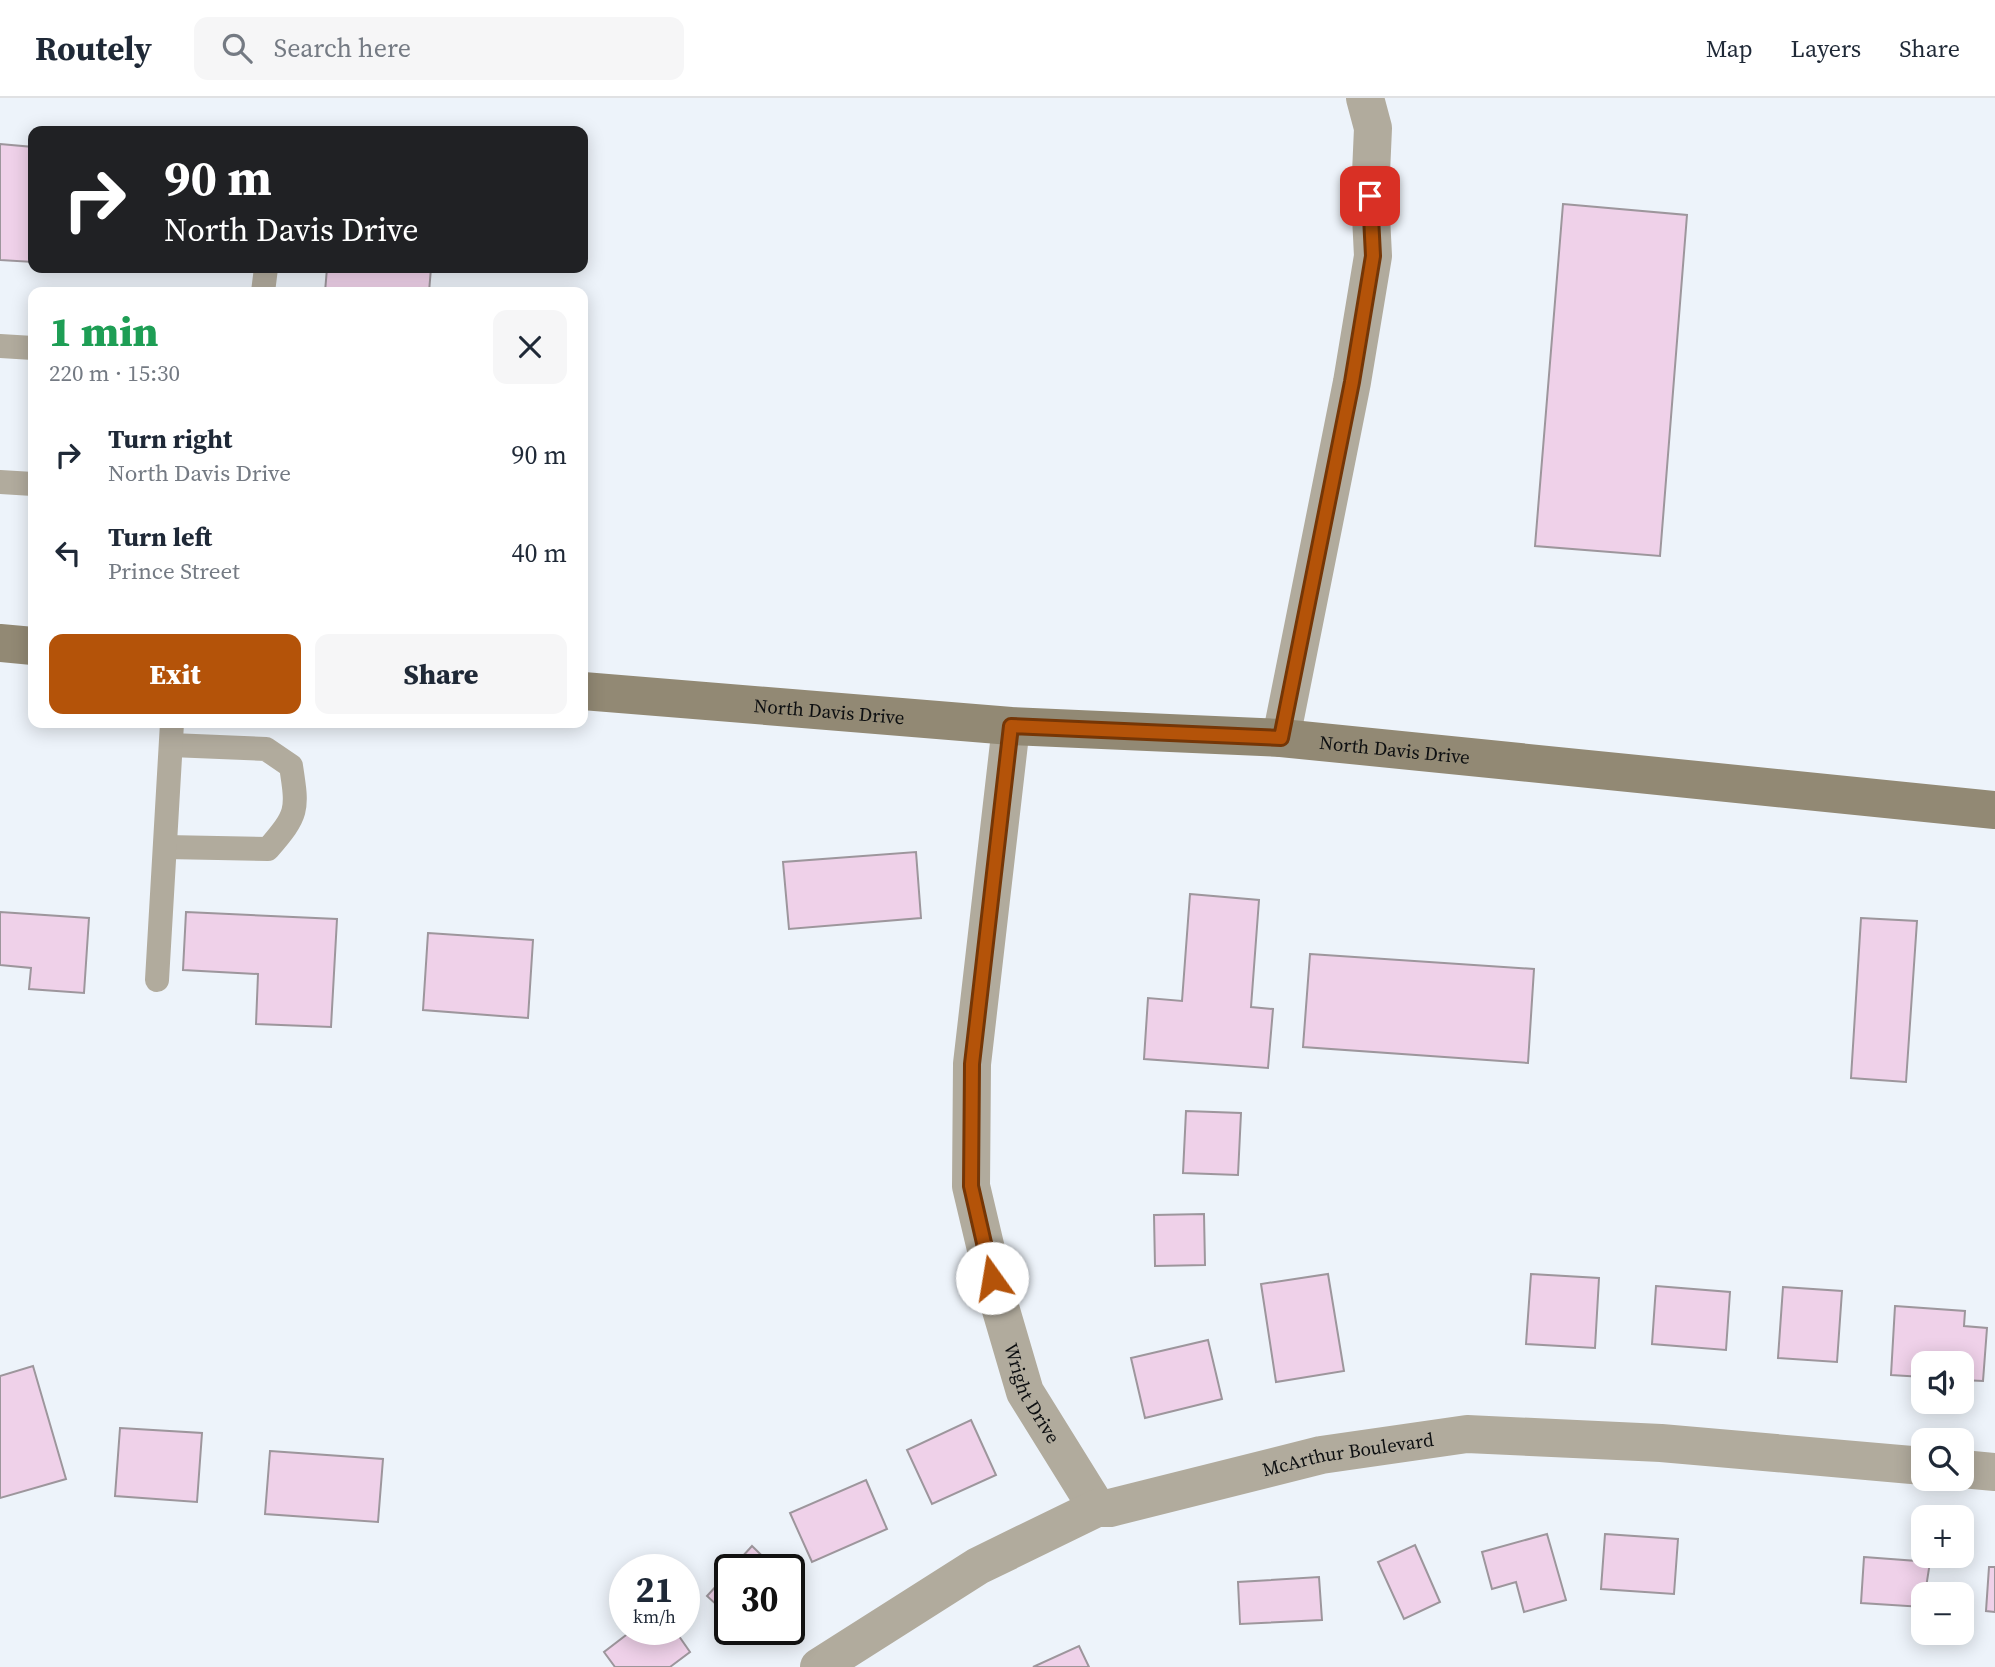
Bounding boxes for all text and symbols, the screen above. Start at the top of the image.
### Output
search box [194,17,684,80]
text: Routely [35,26,152,71]
icon: search [218,29,256,67]
text: Search here [274,30,411,66]
text: Map [1706,32,1753,65]
text: Layers [1791,32,1861,65]
text: Share [1899,32,1960,65]
text: 90 m [164,144,272,211]
icon: right [49,154,140,245]
pin [1340,166,1400,226]
icon: arrive [1351,177,1389,215]
text: North Davis Drive [164,208,419,252]
text: 1 min [49,302,159,360]
button: close [493,310,567,384]
text: 220 m · 15:30 [49,357,180,389]
text: Turn right [108,421,232,457]
icon: right [49,436,87,474]
text: 90 m [512,437,567,473]
text: North Davis Drive [108,457,291,489]
text: Turn left [108,519,212,555]
icon: left [49,534,87,572]
text: 40 m [512,535,567,571]
text: Prince Street [108,555,240,587]
button: Exit [49,634,301,714]
button: Share [315,634,567,714]
street label: North Davis Drive [753,692,906,730]
street label: North Davis Drive [1318,729,1471,770]
position arrow [955,1241,1029,1315]
street label: Wright Drive [998,1340,1067,1448]
map controls [1911,1351,1974,1645]
button: sound [1911,1351,1974,1414]
street label: McArthur Boulevard [1259,1426,1436,1482]
button: search [1911,1428,1974,1491]
button: + [1911,1505,1974,1568]
speed limit sign: 30 [714,1554,805,1645]
text: 21 [636,1566,673,1614]
button: − [1911,1582,1974,1645]
text: km/h [633,1604,676,1629]

